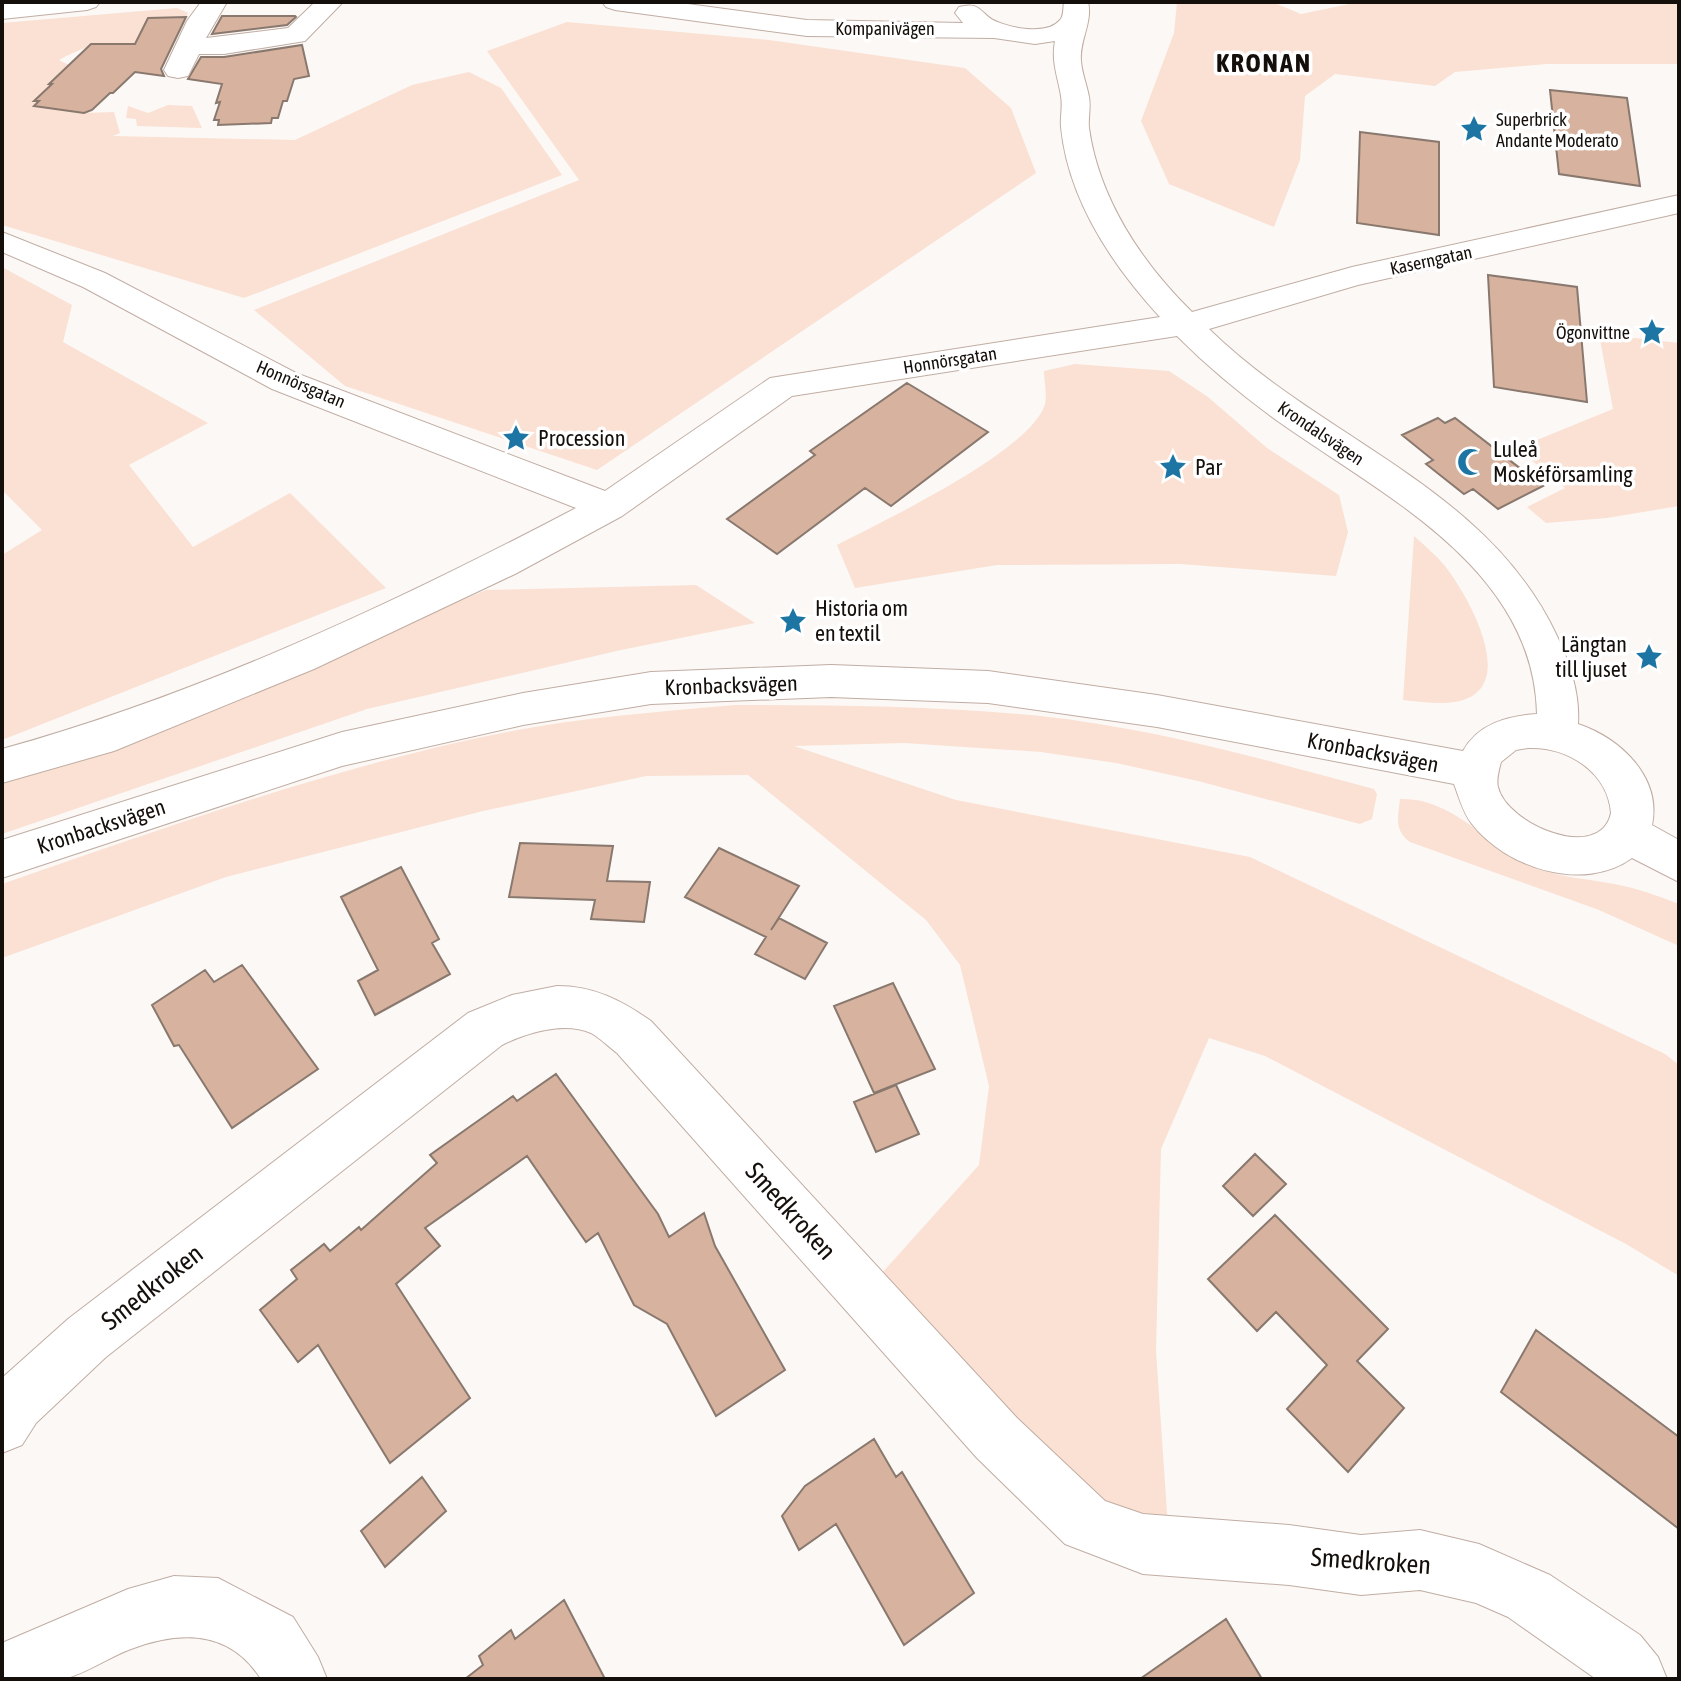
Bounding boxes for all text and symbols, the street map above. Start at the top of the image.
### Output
street label: Kompanivägen [835,18,935,39]
district label: KRONAN [1216,48,1312,78]
place label: Superbrick Andante Moderato [1496,109,1619,151]
place icon: Superbrick Andante Moderato [1459,114,1489,144]
street label: Kaserngatan [1388,241,1474,279]
place icon: Ögonvittne [1637,317,1667,347]
place label: Ögonvittne [1556,322,1630,343]
street label: Honnörsgatan [902,342,998,378]
street label: Honnörsgatan [253,356,349,412]
street label: Krondalsvägen [1274,397,1368,469]
place icon: Procession [501,423,531,453]
place label: Procession [538,425,625,451]
place label: Luleå Moskéförsamling [1493,436,1633,487]
mosque icon: Luleå Moskéförsamling [1456,447,1486,477]
place icon: Par [1158,452,1188,482]
place label: Par [1195,454,1223,480]
place label: Historia om en textil [815,595,908,646]
place icon: Historia om en textil [778,606,808,636]
place label: Längtan till ljuset [1555,631,1627,682]
place icon: Längtan till ljuset [1634,642,1664,672]
street label: Kronbacksvägen [664,670,798,700]
street label: Kronbacksvägen [1305,727,1441,777]
street label: Kronbacksvägen [34,793,168,859]
street label: Smedkroken [740,1156,842,1266]
street label: Smedkroken [95,1238,209,1336]
street label: Smedkroken [1310,1542,1432,1580]

